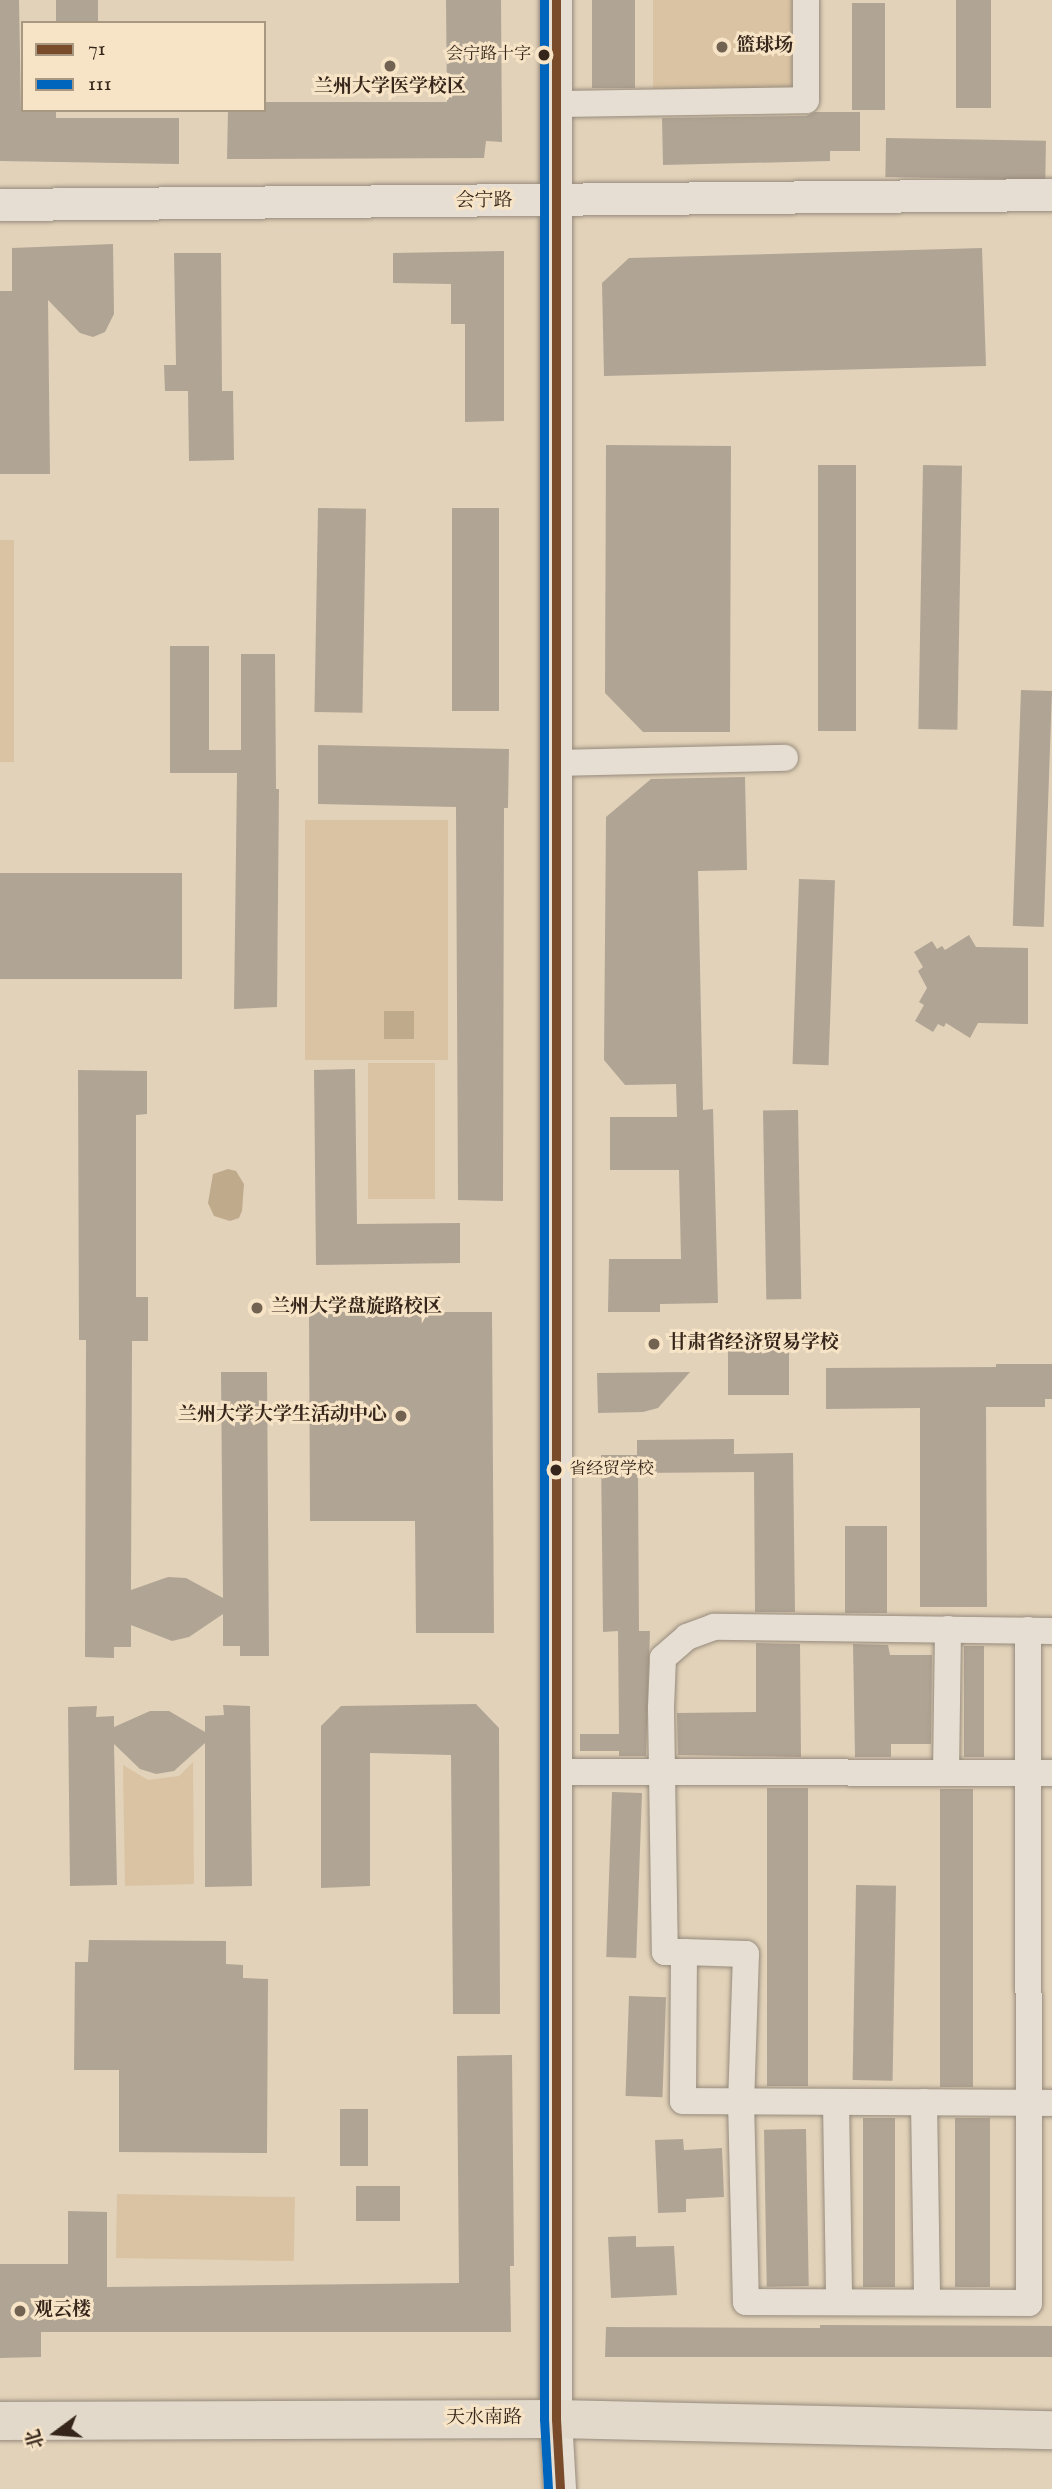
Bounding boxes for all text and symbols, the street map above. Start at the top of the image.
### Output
legend [21,21,266,112]
text: 71 [88,36,106,63]
place label: 篮球场 [736,36,793,58]
marker: 篮球场 [714,39,730,55]
place label: 会宁路十字 [446,45,531,65]
marker: 会宁路十字 [537,48,551,62]
marker: 兰州大学医学校区 [382,58,398,74]
text: 111 [88,71,111,98]
place label: 兰州大学医学校区 [314,77,466,99]
street label: 会宁路 [456,191,512,213]
place label: 兰州大学盘旋路校区 [271,1297,442,1319]
marker: 兰州大学盘旋路校区 [249,1300,265,1316]
place label: 甘肃省经济贸易学校 [668,1333,839,1355]
marker: 甘肃省经济贸易学校 [646,1336,662,1352]
place label: 兰州大学大学生活动中心 [178,1405,387,1427]
marker: 兰州大学大学生活动中心 [393,1408,409,1424]
place label: 省经贸学校 [569,1460,654,1480]
marker: 省经贸学校 [549,1463,563,1477]
place label: 观云楼 [34,2300,91,2322]
marker: 观云楼 [12,2303,28,2319]
north arrow [21,2398,91,2468]
street label: 天水南路 [446,2408,522,2430]
text: 北 [22,2426,50,2451]

